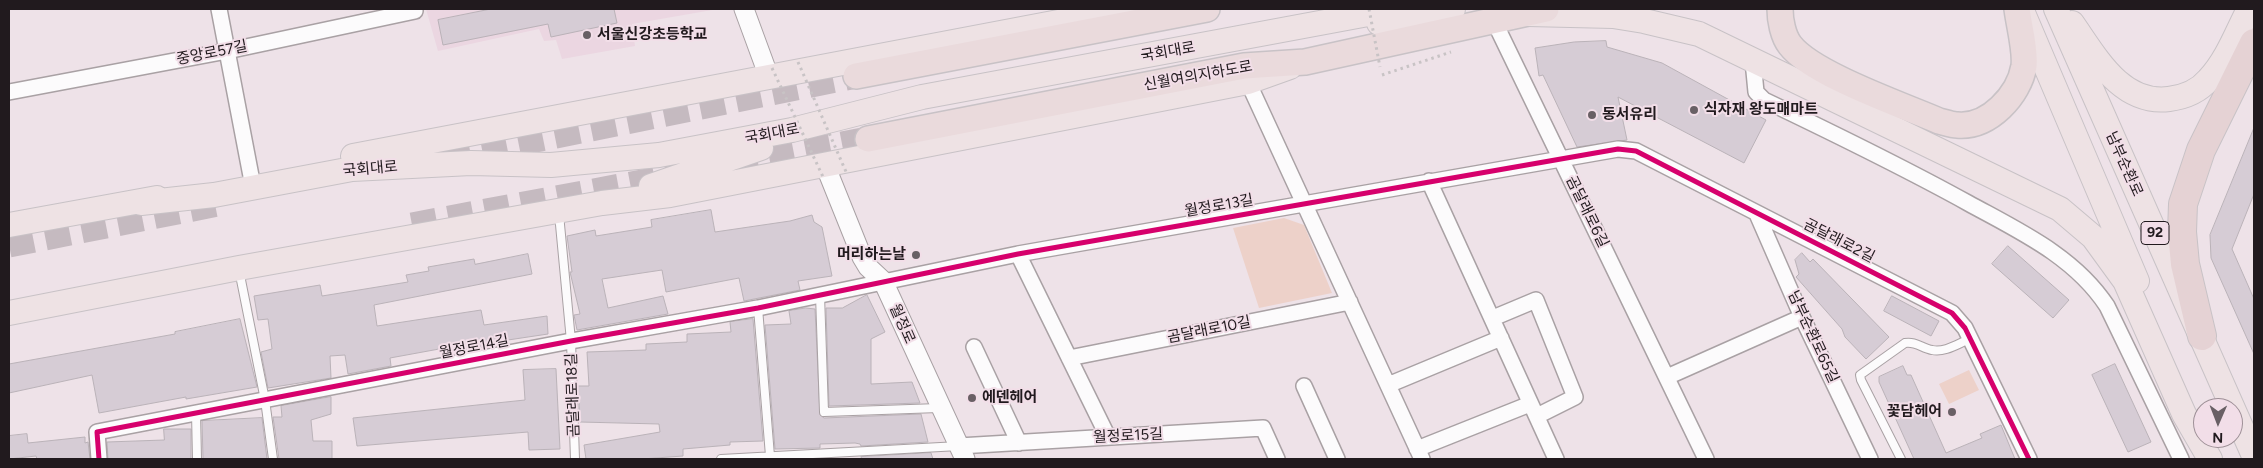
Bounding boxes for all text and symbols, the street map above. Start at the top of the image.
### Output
place label: 서울신강초등학교 [597,26,707,44]
marker: 서울신강초등학교 [581,29,593,41]
street label: 중앙로57길 [175,37,249,69]
street label: 국회대로 [1139,38,1197,66]
street label: 신월여의지하도로 [1142,58,1254,94]
place label: 식자재 왕도매마트 [1704,101,1818,119]
marker: 식자재 왕도매마트 [1688,104,1700,116]
place label: 동서유리 [1602,106,1657,124]
marker: 동서유리 [1586,109,1598,121]
street label: 국회대로 [743,120,801,148]
street label: 남부순환로 [2102,129,2146,199]
street label: 국회대로 [342,158,398,180]
street label: 곰달래로6길 [1562,173,1612,251]
street label: 월정로13길 [1183,191,1255,221]
street label: 곰달래로2길 [1800,215,1878,267]
road number: 92 [2141,222,2169,244]
place label: 머리하는날 [837,246,906,264]
marker: 머리하는날 [910,249,922,261]
street label: 남부순환로65길 [1784,288,1842,386]
street label: 월정로 [885,301,919,347]
street label: 곰달래로10길 [1166,313,1252,347]
street label: 월정로14길 [438,331,510,363]
street label: 곰달래로18길 [563,353,583,437]
place label: 에덴헤어 [982,389,1037,407]
marker: 에덴헤어 [966,392,978,404]
north arrow [2193,398,2243,448]
place label: 꽃담헤어 [1887,403,1942,421]
marker: 꽃담헤어 [1946,406,1958,418]
street label: 월정로15길 [1093,425,1163,447]
text: N [2212,429,2223,446]

